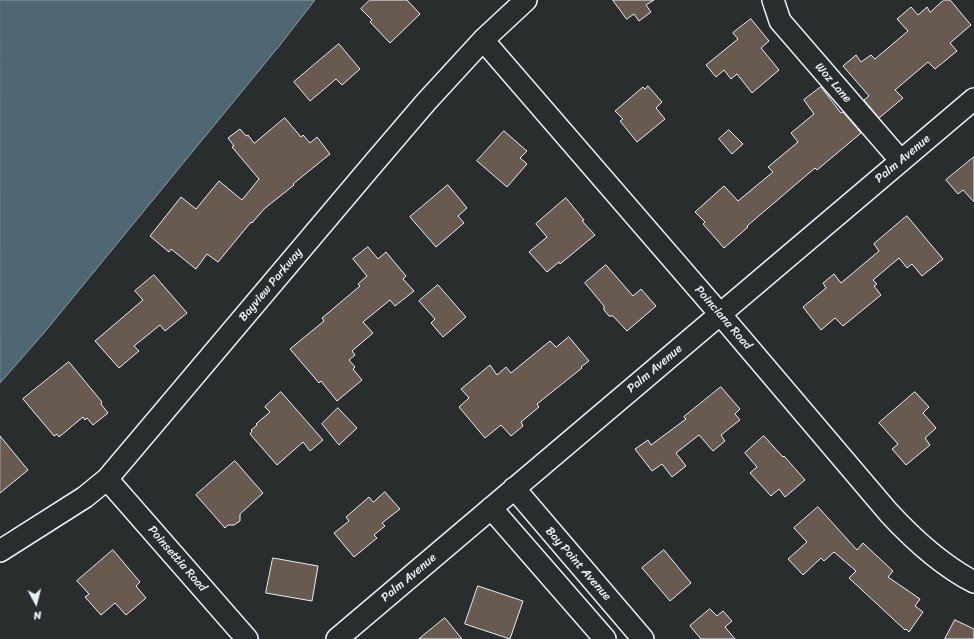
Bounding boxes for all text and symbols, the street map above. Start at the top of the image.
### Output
street label: Woz Lane [812,60,854,106]
street label: Palm Avenue [873,132,933,186]
street label: Bayview Parkway [236,245,306,325]
street label: Poinciana Road [691,283,755,353]
street label: Palm Avenue [625,342,685,396]
street label: Poinsettia Road [144,523,210,595]
street label: Bay Point Avenue [542,524,614,604]
street label: Palm Avenue [379,551,439,605]
north arrow [16,583,56,623]
text: N [33,606,42,625]

